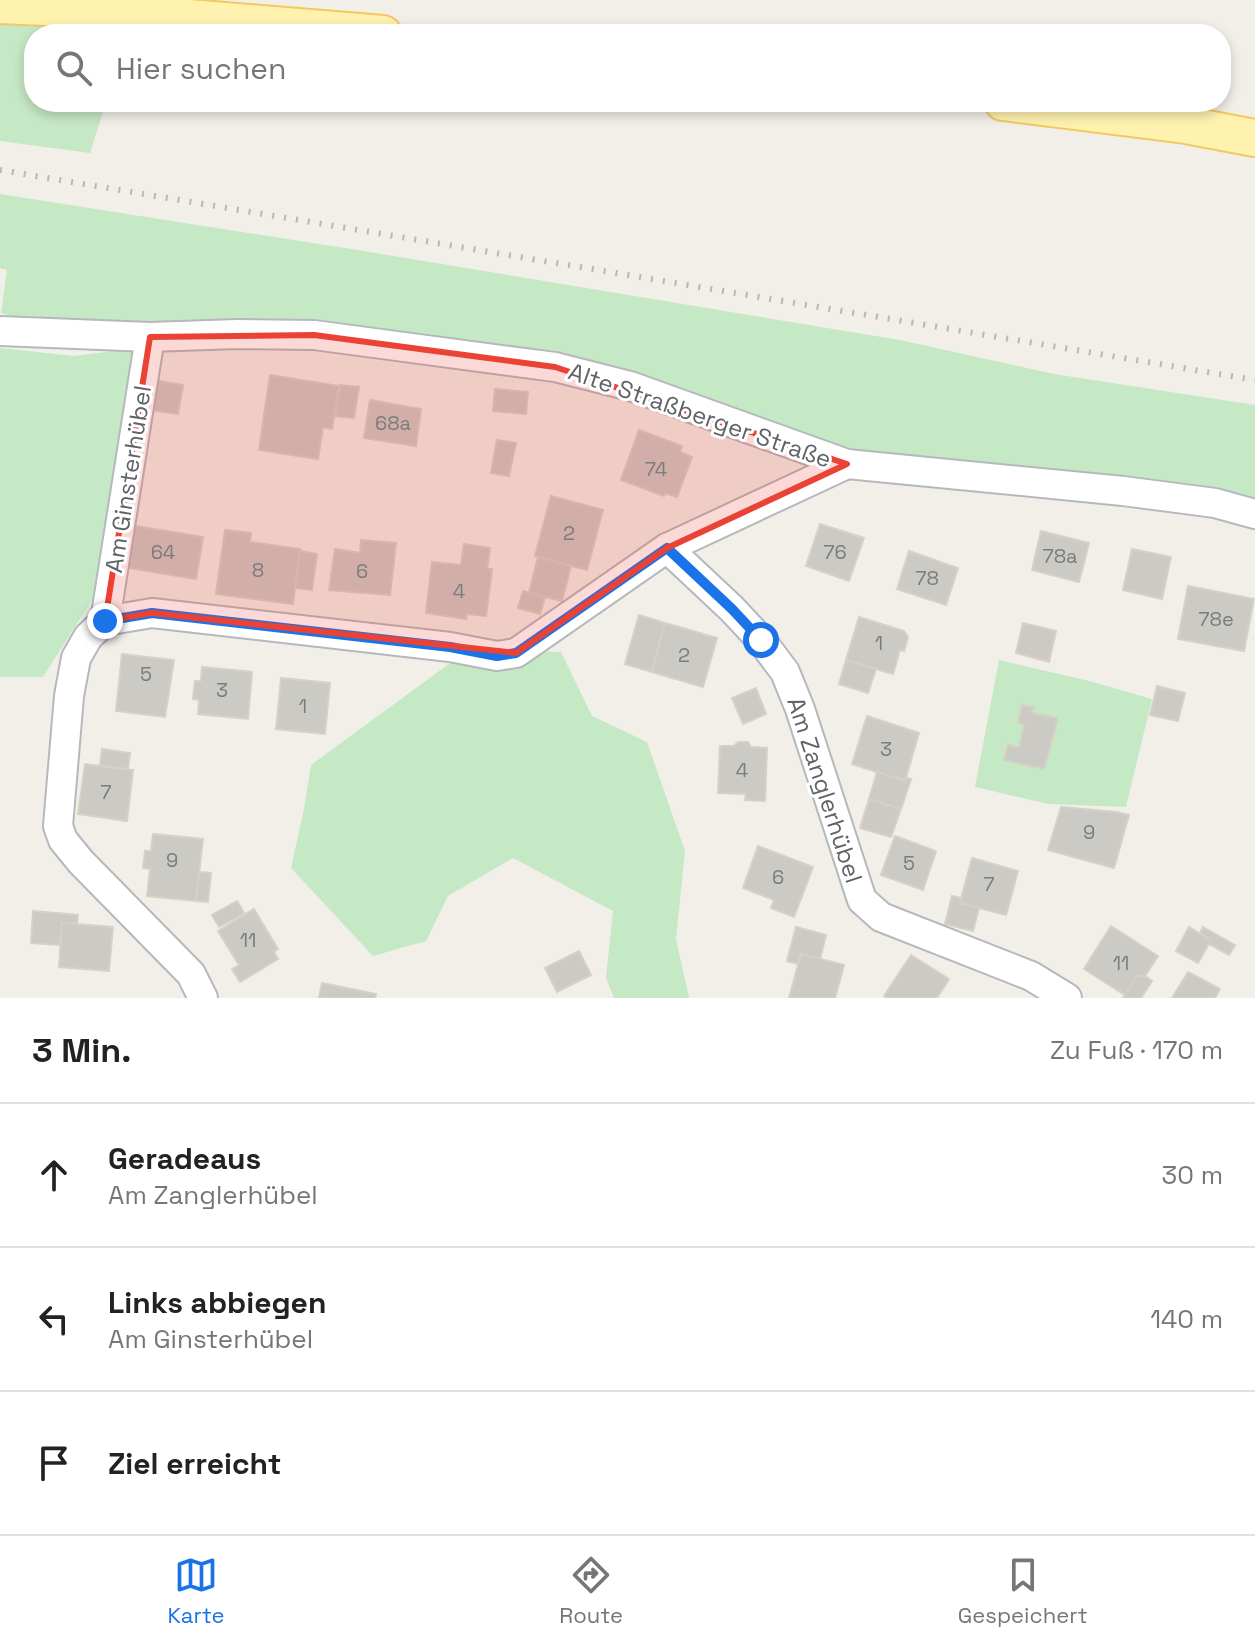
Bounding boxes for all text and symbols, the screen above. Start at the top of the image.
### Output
search box [24,24,1231,112]
icon: search [52,46,96,90]
text: Hier suchen [116,49,286,88]
street label: Alte Straßberger Straße [565,355,835,475]
street label: Am Ginsterhübel [98,383,158,575]
house number: 68a [375,410,411,436]
house number: 74 [645,456,667,482]
house number: 2 [563,520,575,546]
house number: 64 [151,539,175,565]
house number: 76 [823,539,847,565]
house number: 78a [1042,543,1078,569]
house number: 8 [252,557,264,583]
house number: 6 [356,558,368,584]
house number: 78 [915,565,939,591]
house number: 4 [453,578,465,604]
route end [87,603,123,639]
house number: 78e [1198,606,1234,632]
route start [743,622,779,658]
house number: 1 [875,630,883,656]
house number: 2 [678,642,690,668]
house number: 5 [140,661,152,687]
house number: 3 [216,677,228,703]
house number: 1 [299,693,307,719]
street label: Am Zanglerhübel [780,693,870,887]
house number: 3 [880,736,892,762]
house number: 4 [736,757,748,783]
house number: 7 [100,779,112,805]
house number: 9 [1083,819,1095,845]
house number: 9 [166,847,178,873]
house number: 5 [903,850,915,876]
house number: 6 [772,864,784,890]
house number: 7 [983,871,995,897]
house number: 11 [240,927,256,953]
house number: 11 [1113,950,1129,976]
text: 3 Min. [32,1029,131,1072]
text: Zu Fuß · 170 m [1050,1033,1223,1067]
text: Geradeaus [108,1139,261,1178]
icon: ahead [32,1153,76,1197]
text: 30 m [1162,1158,1223,1192]
text: Am Zanglerhübel [108,1178,318,1212]
text: Links abbiegen [108,1283,326,1322]
icon: left [32,1297,76,1341]
text: 140 m [1150,1302,1223,1336]
text: Am Ginsterhübel [108,1322,313,1356]
icon: arrive [32,1441,76,1485]
text: Ziel erreicht [108,1444,281,1483]
tab: Karte [167,1553,225,1629]
tab: Route [559,1553,623,1629]
tab: Gespeichert [958,1553,1088,1629]

